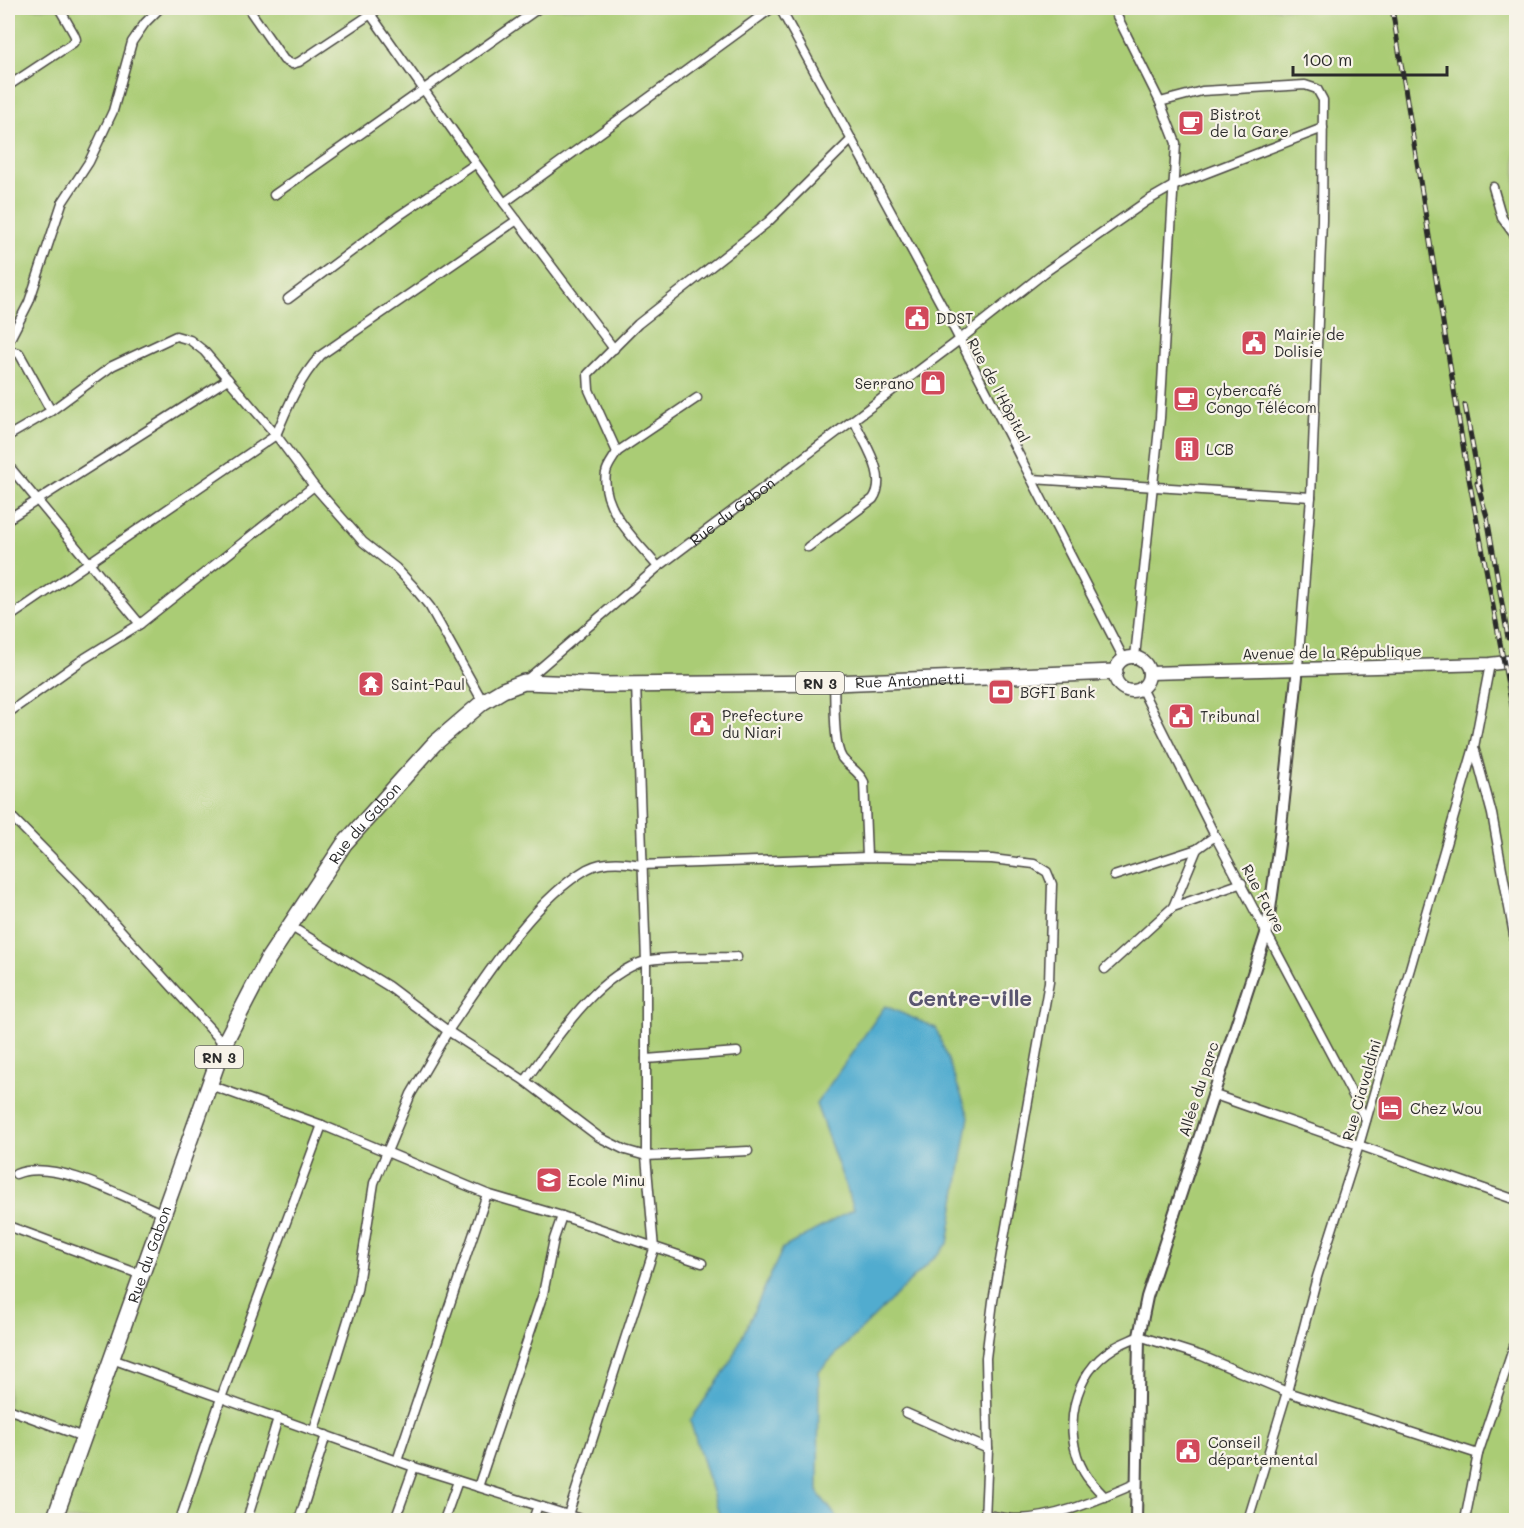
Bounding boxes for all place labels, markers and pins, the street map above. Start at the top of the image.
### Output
place label: Bistrot de la Gare [1210,104,1289,141]
cafe icon: Bistrot de la Gare [1176,108,1206,138]
public building icon: DDST [902,303,932,333]
place label: DDST [936,308,973,328]
place label: Mairie de Dolisie [1274,324,1345,361]
public building icon: Mairie de Dolisie [1239,328,1269,358]
shop icon: Serrano [918,368,948,398]
place label: Serrano [855,373,914,393]
place label: cybercafé Congo Télécom [1206,380,1317,417]
cafe icon: cybercafé Congo Télécom [1171,384,1201,414]
building icon: LCB [1172,434,1202,464]
place label: LCB [1206,439,1234,459]
temple icon: Saint-Paul [356,669,386,699]
place label: Saint-Paul [391,674,465,694]
bank icon: BGFI Bank [986,677,1016,707]
place label: BGFI Bank [1020,682,1095,702]
public building icon: Tribunal [1166,701,1196,731]
place label: Prefecture du Niari [722,705,804,742]
place label: Tribunal [1200,706,1260,726]
public building icon: Prefecture du Niari [687,709,717,739]
hotel icon: Chez Wou [1375,1093,1405,1123]
place label: Chez Wou [1410,1098,1482,1118]
school or university icon: Ecole Minu [534,1165,564,1195]
place label: Ecole Minu [568,1170,645,1190]
place label: Conseil départemental [1208,1432,1318,1469]
public building icon: Conseil départemental [1173,1436,1203,1466]

